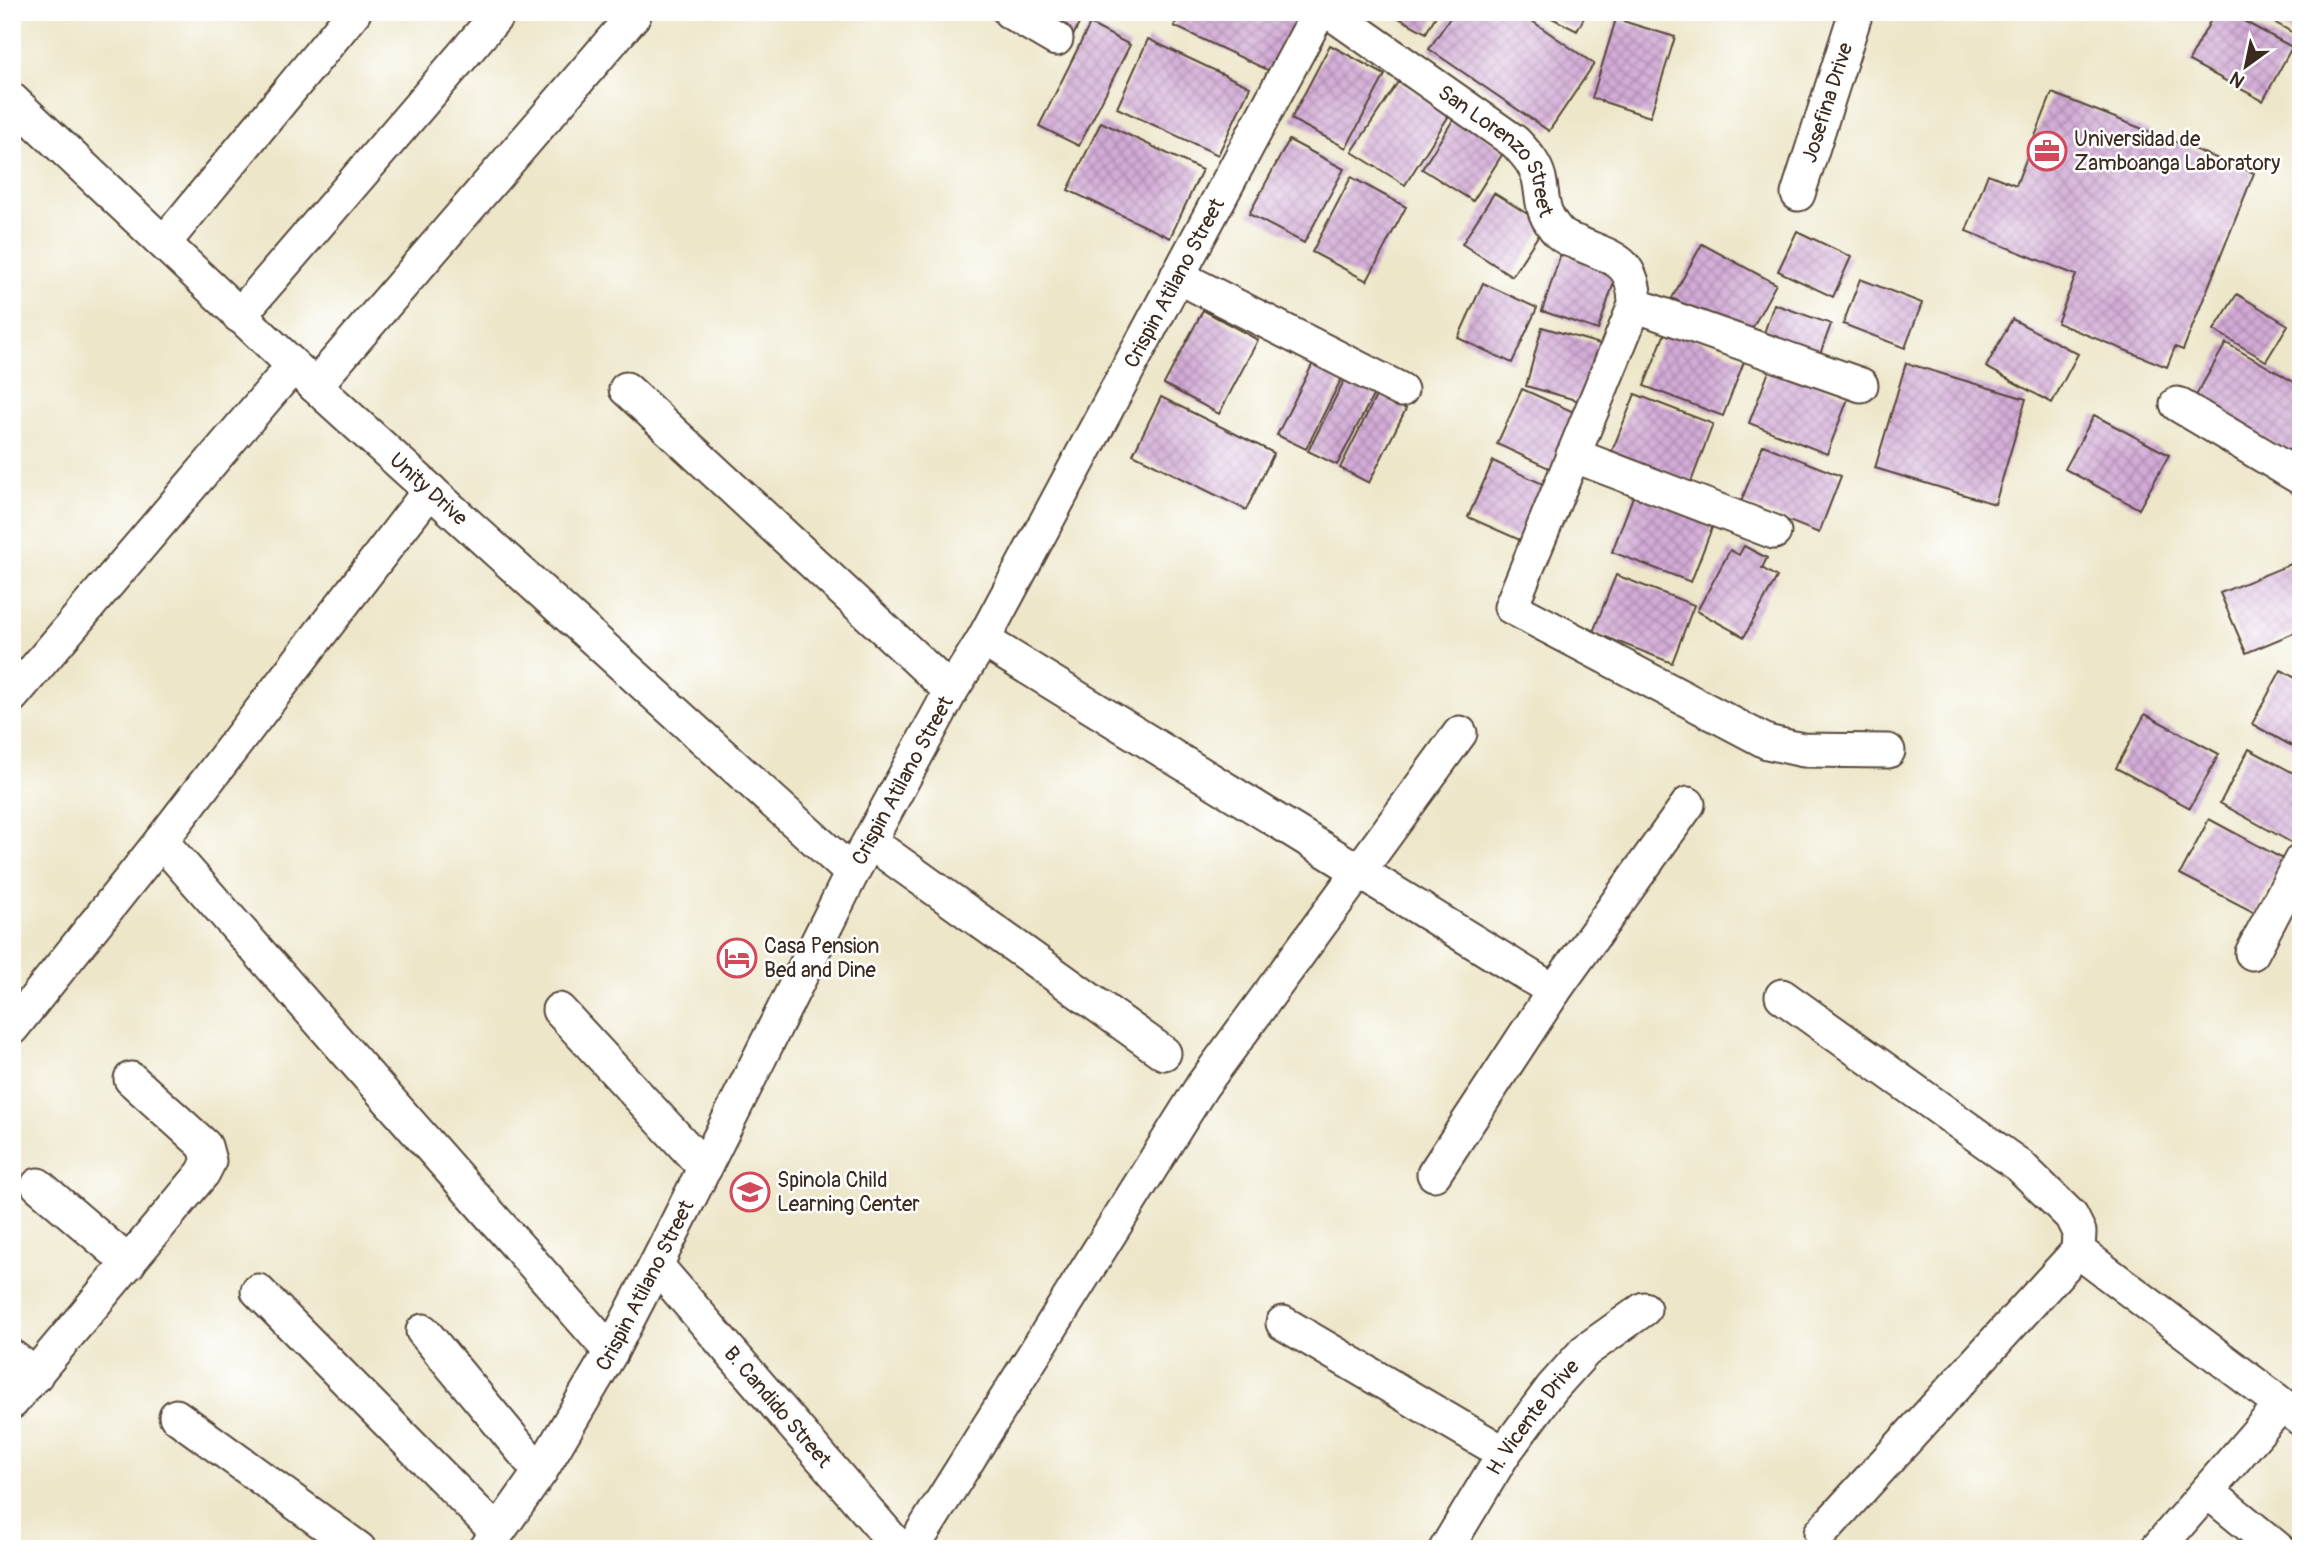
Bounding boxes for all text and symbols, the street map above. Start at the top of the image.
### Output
north arrow [2212,32,2282,102]
street label: Josefina Drive [1796,39,1860,166]
text: N [2225,66,2249,93]
street label: San Lorenzo Street [1433,79,1559,221]
place label: Universidad de Zamboanga Laboratory [2074,126,2280,177]
office icon: Universidad de Zamboanga Laboratory [2026,130,2068,172]
street label: Crispin Atilano Street [1118,193,1231,373]
street label: Unity Drive [383,447,474,532]
street label: Crispin Atilano Street [846,691,960,870]
place label: Casa Pension Bed and Dine [764,933,880,984]
hotel icon: Casa Pension Bed and Dine [716,937,758,979]
place label: Spinola Child Learning Center [777,1167,920,1218]
school or university icon: Spinola Child Learning Center [729,1171,771,1213]
street label: Crispin Atilano Street [590,1195,700,1376]
street label: B. Candido Street [718,1341,838,1474]
street label: H. Vicente Drive [1481,1353,1586,1480]

